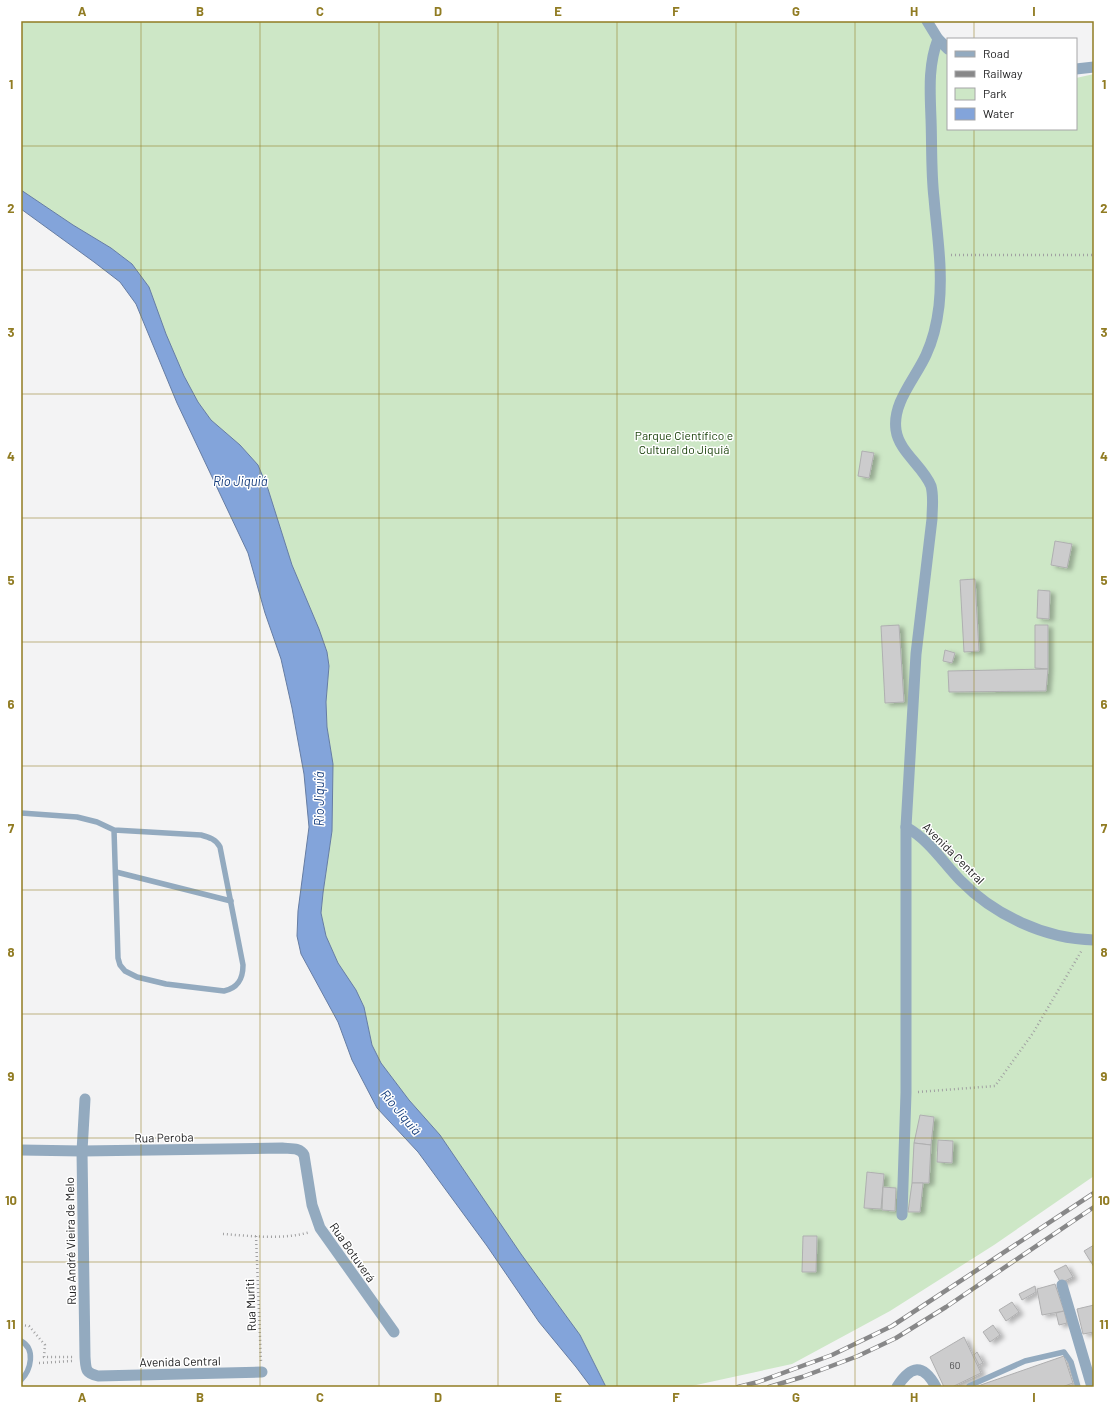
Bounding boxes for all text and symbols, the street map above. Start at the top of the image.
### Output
text: A [78,3,87,19]
text: B [196,3,204,19]
text: C [316,3,324,19]
text: D [434,3,442,19]
text: E [554,3,562,19]
text: F [672,3,680,19]
text: G [792,3,800,19]
text: H [910,3,918,19]
text: I [1032,3,1036,19]
legend [947,38,1077,130]
text: Road [983,46,1010,60]
text: Railway [983,66,1023,80]
text: 1 [9,76,13,92]
text: 1 [1102,76,1106,92]
text: Park [983,86,1007,100]
text: Water [983,106,1015,120]
text: 2 [7,200,15,216]
text: 2 [1100,200,1108,216]
text: 3 [7,324,15,340]
text: 3 [1100,324,1108,340]
park label: Parque Científico e Cultural do Jiquiá [635,428,733,456]
text: 4 [7,448,15,464]
text: 4 [1100,448,1108,464]
water label: Rio Jiquiá [213,473,268,489]
text: 5 [7,572,15,588]
text: 5 [1100,572,1108,588]
text: 6 [8,696,15,712]
text: 6 [1101,696,1108,712]
water label: Rio Jiquiá [311,771,327,826]
street label: Avenida Central [920,819,988,887]
text: 7 [8,820,15,836]
text: 7 [1101,820,1108,836]
text: 8 [7,944,15,960]
text: 8 [1100,944,1108,960]
text: 9 [8,1068,15,1084]
text: 9 [1101,1068,1108,1084]
water label: Rio Jiquiá [377,1086,425,1138]
street label: Rua Peroba [134,1129,194,1145]
street label: Rua André Vieira de Melo [62,1177,78,1305]
text: 10 [5,1192,17,1208]
text: 10 [1098,1192,1110,1208]
street label: Rua Botuverá [327,1220,379,1284]
street label: Rua Muriti [242,1279,258,1331]
text: 11 [6,1316,16,1332]
text: 11 [1099,1316,1109,1332]
street label: Avenida Central [139,1353,221,1369]
house number: 60 [950,1359,960,1371]
text: A [78,1389,87,1405]
text: B [196,1389,204,1405]
text: C [316,1389,324,1405]
text: D [434,1389,442,1405]
text: E [554,1389,562,1405]
text: F [672,1389,680,1405]
text: G [792,1389,800,1405]
text: H [910,1389,918,1405]
text: I [1032,1389,1036,1405]

